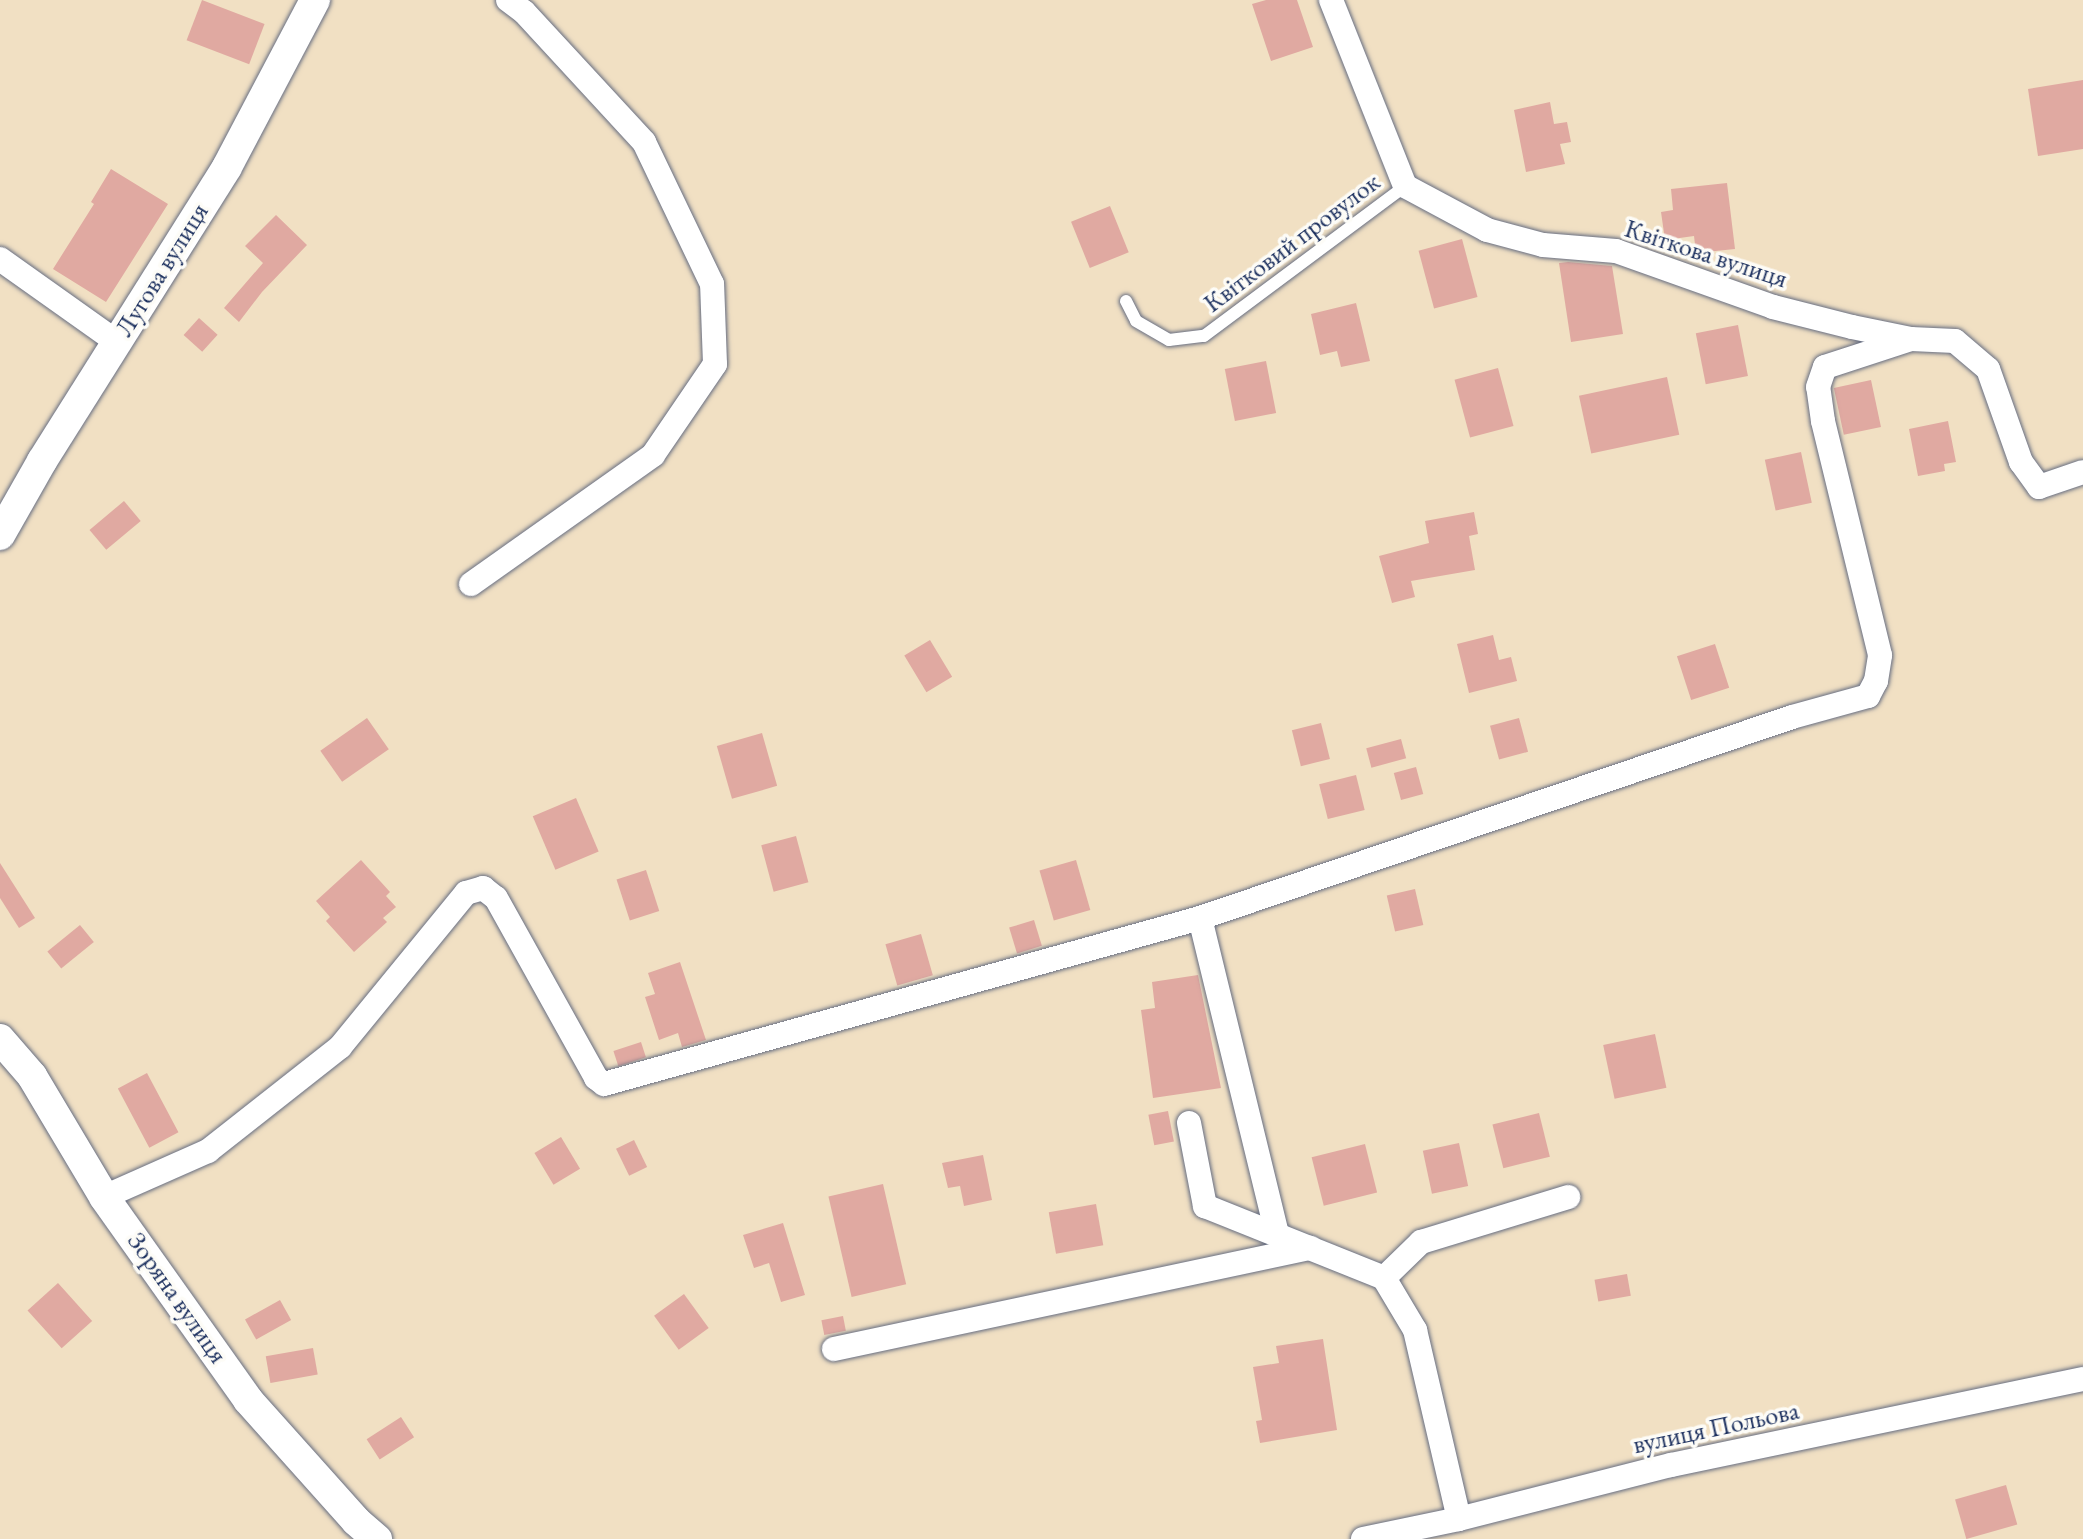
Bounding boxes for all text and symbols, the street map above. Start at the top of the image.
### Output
street label: Квітковий провулок [1198,167,1386,319]
street label: Лугова вулиця [109,198,215,342]
street label: Квіткова вулиця [1621,213,1791,295]
street label: Зоряна вулиця [120,1227,234,1369]
street label: вулиця Польова [1630,1395,1802,1461]

